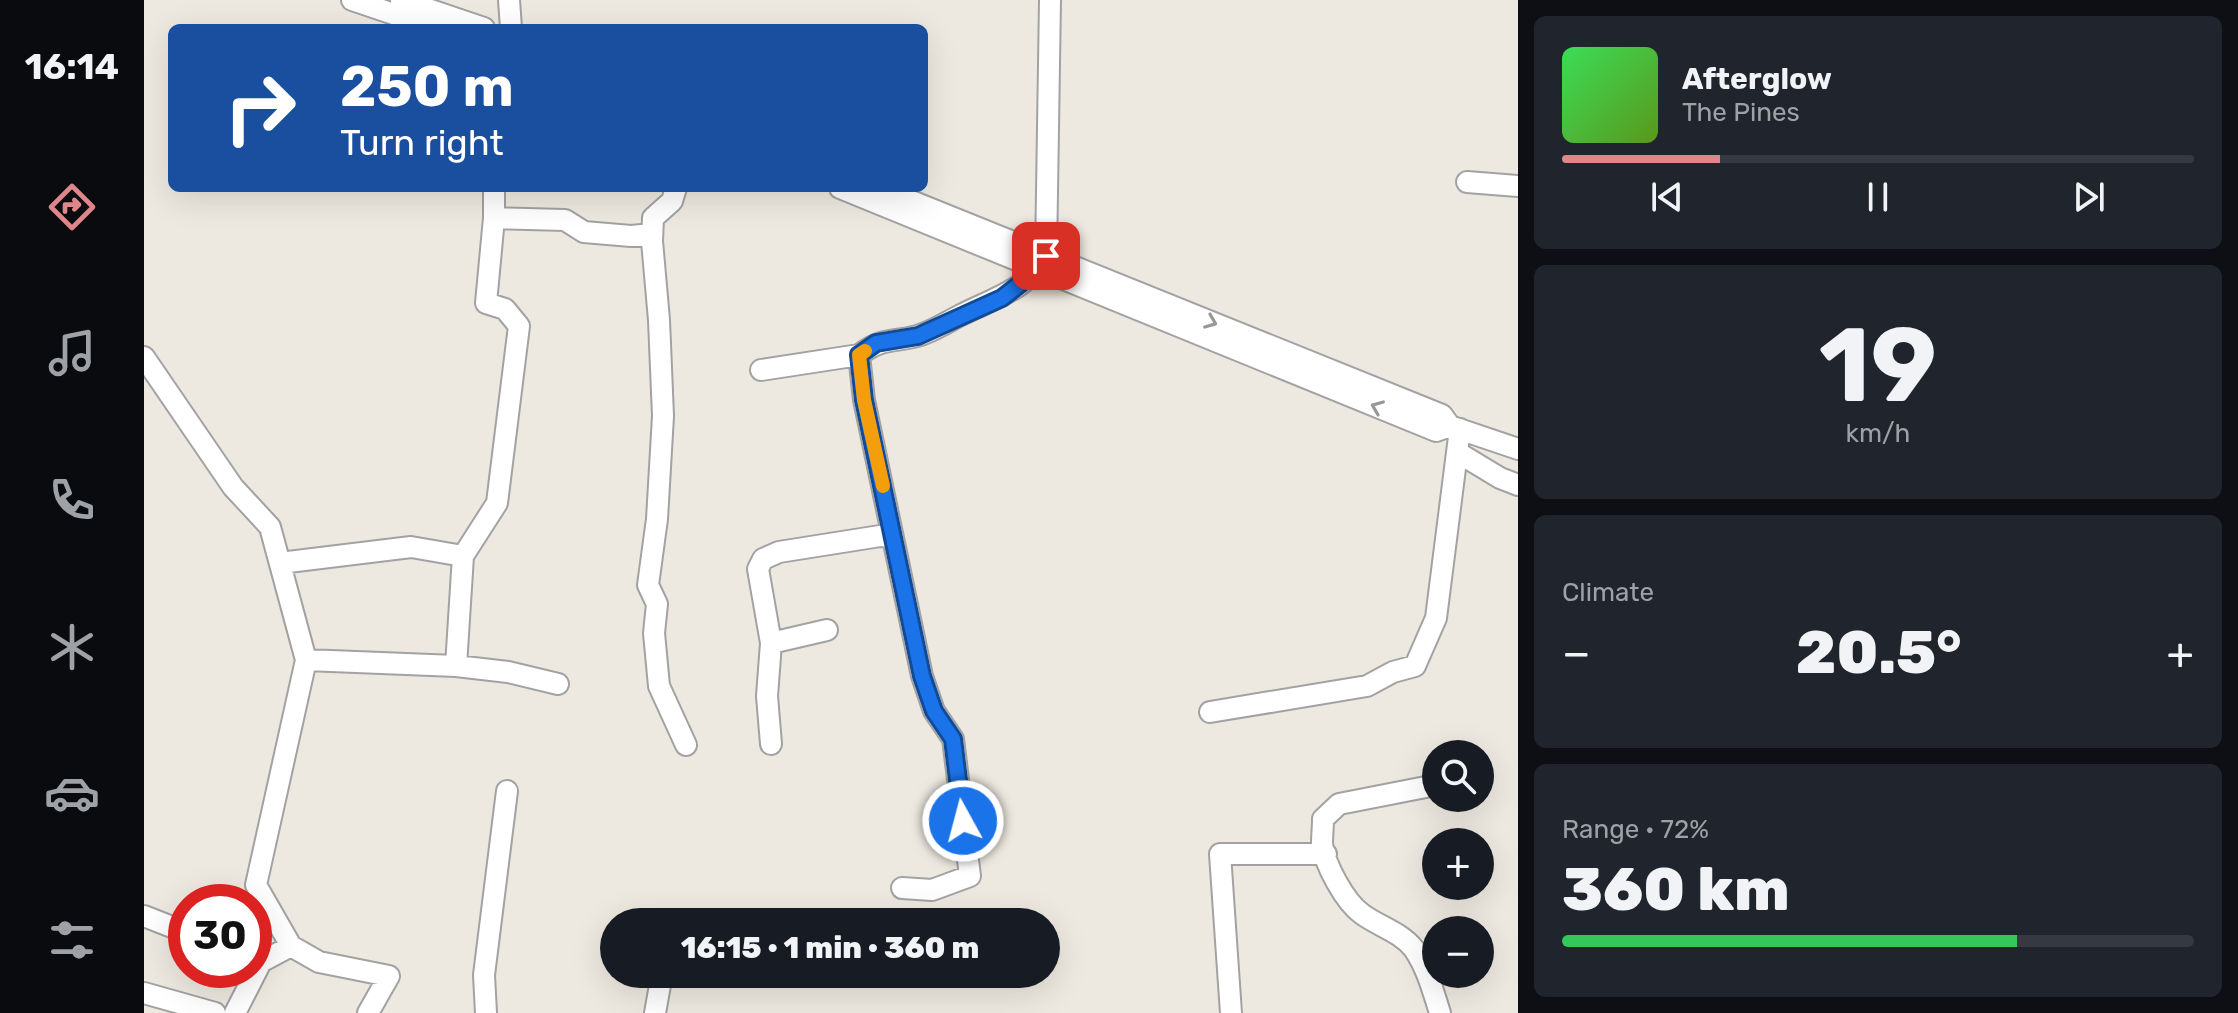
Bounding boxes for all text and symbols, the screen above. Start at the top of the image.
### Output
text: 16:14 [25,45,119,88]
text: 250 m [340,54,514,120]
icon: right [208,56,312,160]
text: Afterglow [1682,61,1832,97]
text: The Pines [1682,97,1800,128]
text: Turn right [340,121,504,164]
icon: previous [1645,175,1689,219]
icon: pause [1856,175,1900,219]
icon: next [2067,175,2111,219]
icon: directions [44,179,100,235]
pin [1012,222,1080,290]
icon: arrive [1024,234,1068,278]
text: 19 [1819,304,1937,427]
one-way arrow [1203,313,1217,329]
icon: music [44,325,100,381]
one-way arrow [1371,400,1385,417]
text: km/h [1846,418,1910,449]
icon: phone [44,472,100,528]
text: Climate [1562,577,1654,608]
text: 20.5° [1796,617,1961,688]
icon: climate [44,619,100,675]
text: − [1562,627,1591,679]
text: + [2167,627,2194,679]
map controls [1422,740,1494,988]
button: search [1422,740,1494,812]
icon: car [44,765,100,821]
position arrow [921,779,1005,863]
text: Range · 72% [1562,814,1709,845]
button: + [1422,828,1494,900]
text: 360 km [1562,854,1790,925]
speed limit sign: 30 [168,884,272,988]
icon: filters [44,912,100,968]
button: − [1422,916,1494,988]
text: 16:15 · 1 min · 360 m [681,930,979,966]

